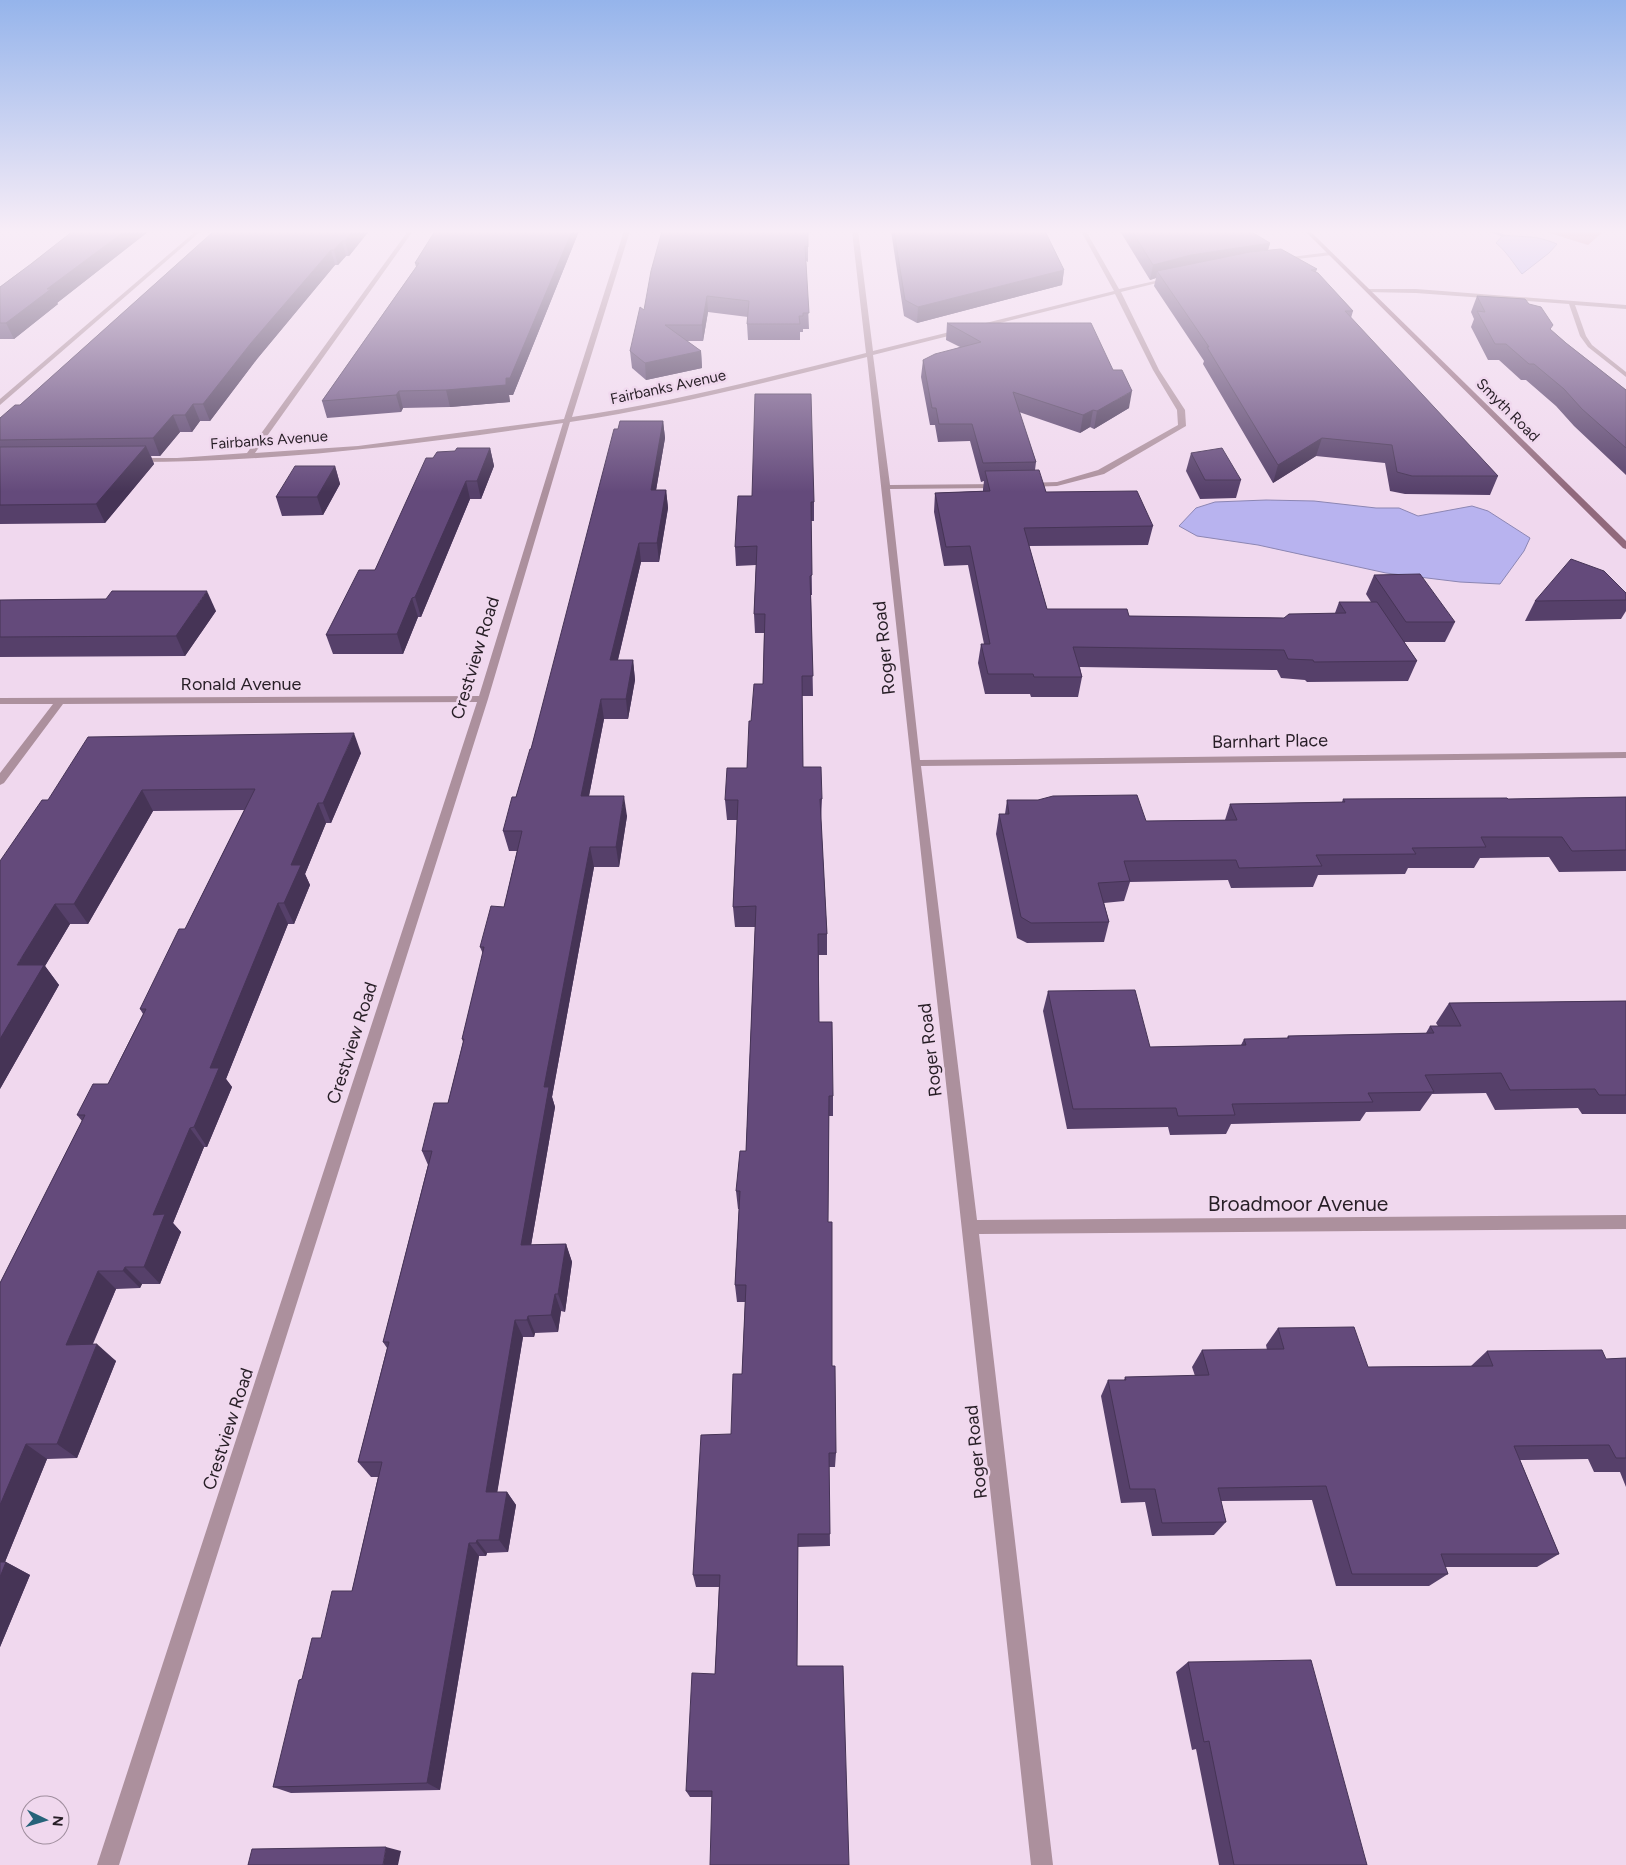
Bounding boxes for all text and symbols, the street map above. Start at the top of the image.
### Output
street label: Fairbanks Avenue [609,366,727,408]
street label: Smyth Road [1473,375,1543,445]
street label: Fairbanks Avenue [210,427,328,453]
street label: Crestview Road [446,594,504,722]
street label: Roger Road [868,600,900,696]
street label: Ronald Avenue [181,673,302,695]
street label: Barnhart Place [1212,729,1328,753]
street label: Crestview Road [322,979,382,1107]
street label: Roger Road [913,1002,947,1098]
street label: Broadmoor Avenue [1208,1191,1388,1216]
street label: Crestview Road [198,1365,258,1493]
street label: Roger Road [960,1404,992,1500]
north arrow [20,1795,70,1845]
text: N [49,1815,66,1827]

